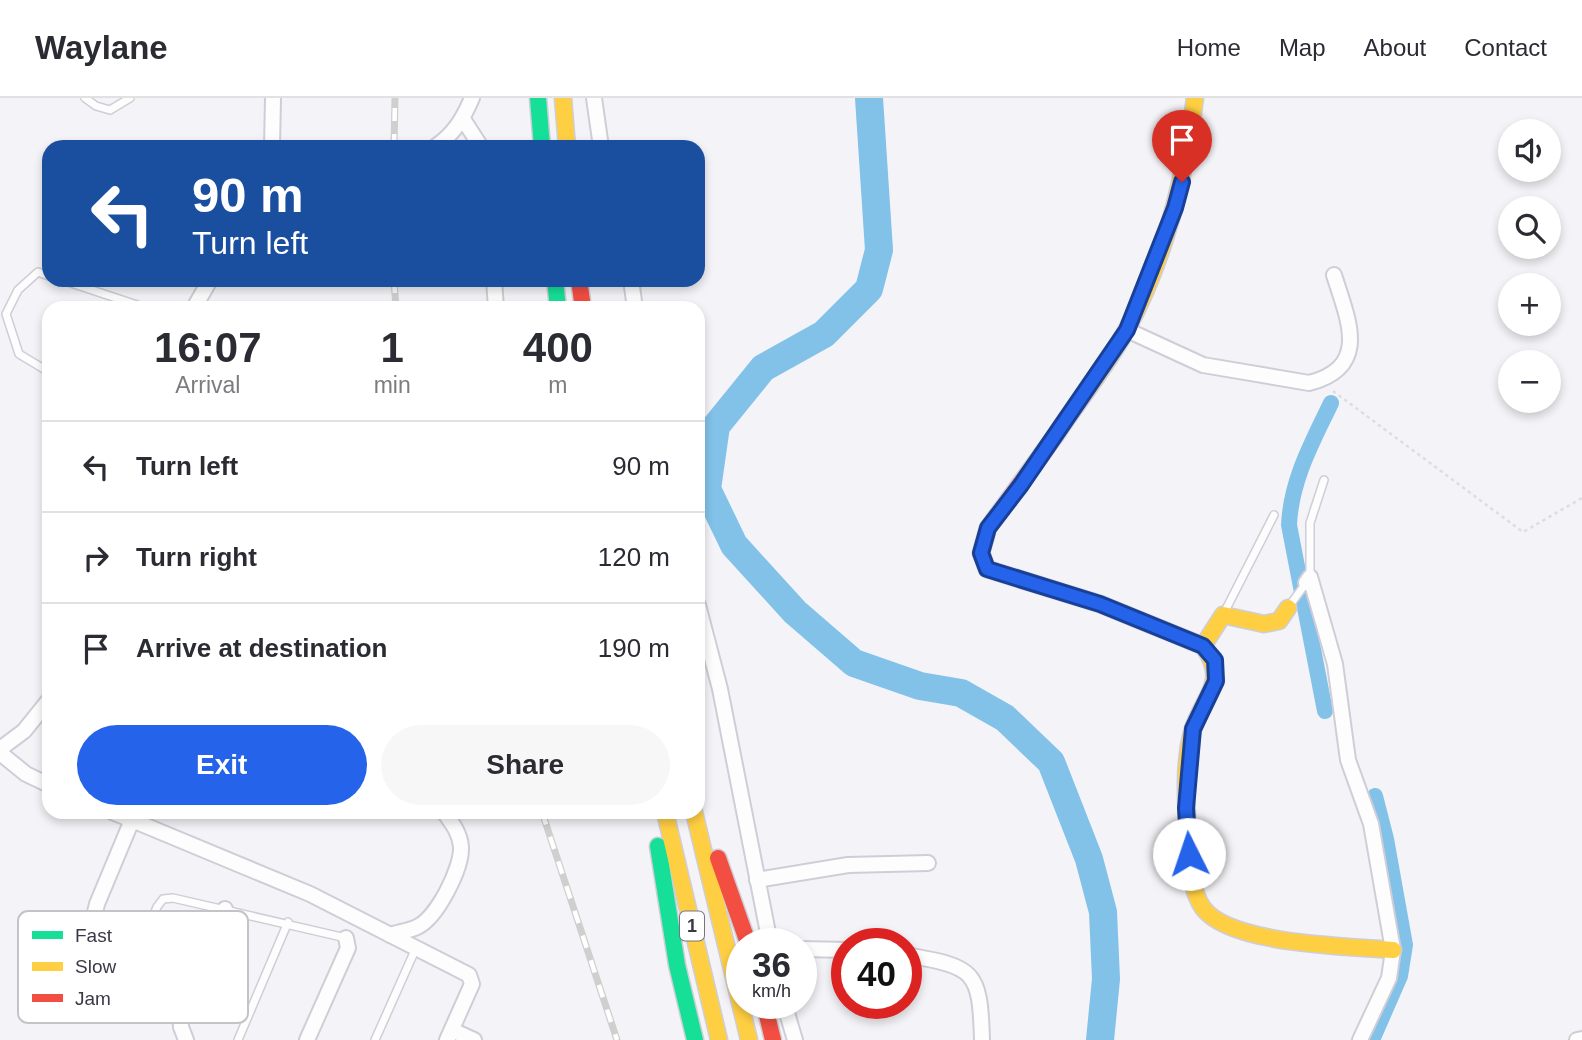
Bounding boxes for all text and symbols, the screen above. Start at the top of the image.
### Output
text: Waylane [35,29,168,66]
text: Home [1177,34,1241,61]
text: Map [1279,34,1326,61]
text: About [1364,34,1426,61]
text: Contact [1464,34,1547,61]
pin [1152,110,1212,182]
map controls [1498,119,1561,413]
button: sound [1498,119,1561,182]
icon: arrive [1163,121,1201,159]
icon: left [77,168,168,259]
text: 90 m [192,168,304,222]
button: search [1498,196,1561,259]
text: Turn left [192,225,308,261]
button: + [1498,273,1561,336]
text: 16:07 [154,324,262,371]
text: 1 [380,324,404,371]
text: 400 [523,324,593,371]
button: − [1498,350,1561,413]
text: Arrival [175,372,240,398]
text: min [374,372,411,398]
text: m [548,372,567,398]
icon: left [77,448,115,486]
text: Turn left [136,451,238,481]
text: 90 m [612,451,670,481]
icon: right [77,539,115,577]
text: Turn right [136,542,257,572]
text: 120 m [598,542,670,572]
icon: arrive [77,630,115,668]
text: Arrive at destination [136,633,387,663]
text: 190 m [598,633,670,663]
button: Exit [77,725,367,805]
button: Share [381,725,670,805]
position arrow [1152,817,1226,891]
legend [18,911,248,1023]
road number: 1 [680,912,704,940]
text: Fast [75,925,113,946]
speed limit sign: 40 [831,928,922,1019]
text: 36 [752,945,791,984]
text: Slow [75,956,116,977]
text: km/h [752,981,791,1001]
text: Jam [75,988,111,1009]

